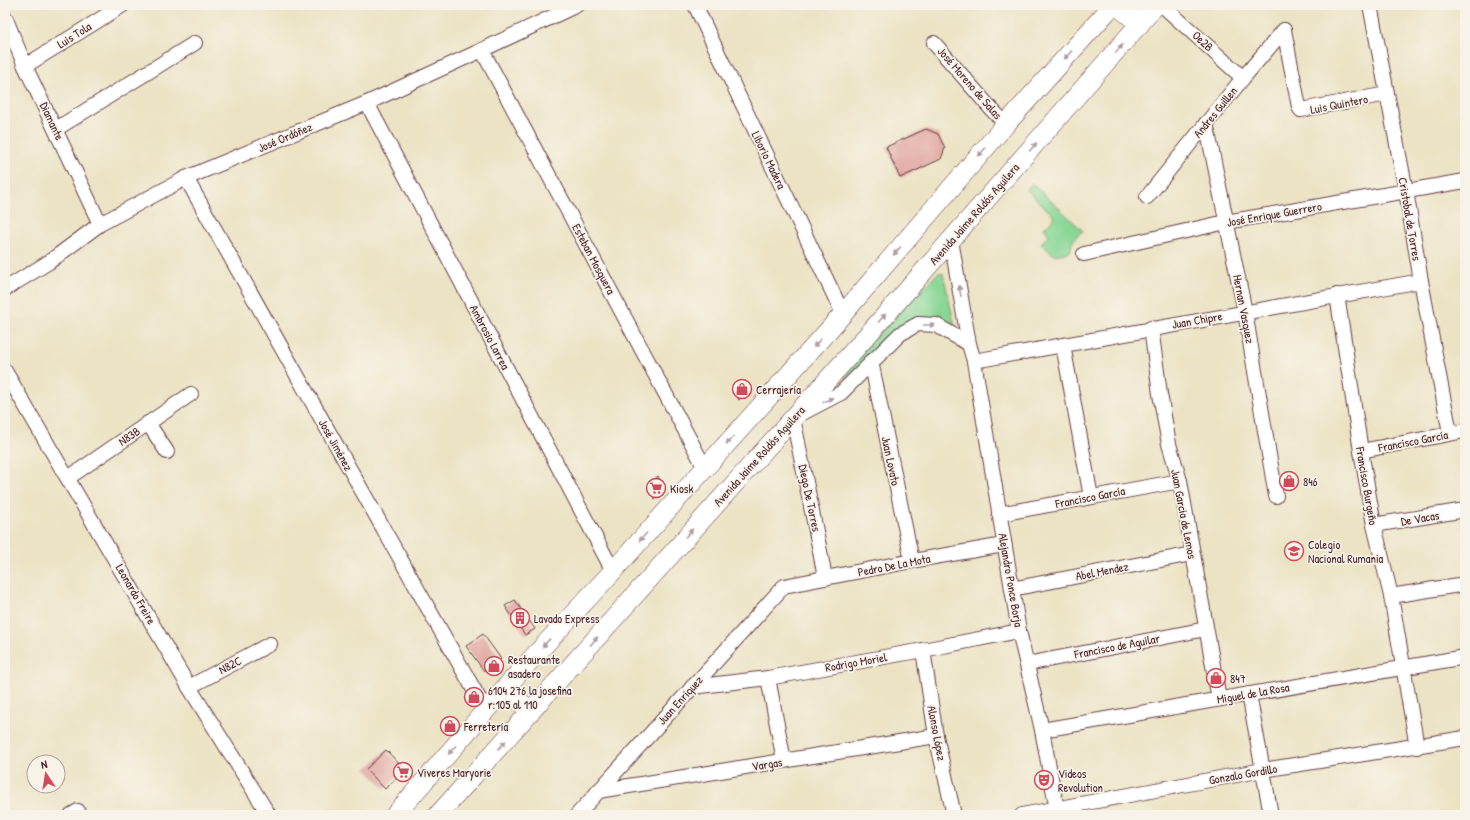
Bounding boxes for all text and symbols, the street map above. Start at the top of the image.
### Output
street label: Luis Tola [54,18,95,52]
street label: Oe2B [1189,27,1217,55]
street label: José Moreno de Salas [934,43,1006,123]
one-way arrow [1114,44,1123,54]
one-way arrow [1063,50,1073,60]
street label: Andres Guillen [1189,83,1241,141]
street label: Luis Quintero [1309,90,1369,118]
street label: Diamante [36,99,68,143]
street label: José Ordóñez [255,118,315,156]
street label: Liborio Madera [748,128,790,192]
one-way arrow [1028,141,1037,152]
one-way arrow [978,148,987,157]
street label: Avenida Jaime Roldós Aguilera [925,159,1023,268]
street label: Cristobal de Torres [1394,176,1426,262]
street label: José Enrique Guerrero [1225,197,1323,231]
street label: Esteban Mosquera [568,221,620,298]
one-way arrow [893,246,902,256]
street label: Hernan Vasquez [1229,273,1259,345]
one-way arrow [957,285,963,298]
street label: Ambrosio Larrea [466,302,514,373]
street label: Juan Chipre [1170,307,1224,333]
one-way arrow [878,313,887,323]
one-way arrow [923,322,936,328]
one-way arrow [813,339,822,348]
shop icon: Cerrajería [731,378,753,400]
place label: Cerrajería [756,381,801,398]
one-way arrow [822,397,833,403]
street label: Avenida Jaime Roldós Aguilera [709,402,809,510]
street label: José Jiménez [315,416,357,474]
street label: N83B [115,423,143,449]
street label: Francisco García [1376,426,1450,456]
one-way arrow [725,435,735,445]
street label: Juan Lovato [877,435,905,487]
street label: Francisco Burgeño [1352,444,1382,527]
street label: Diego De Torres [795,463,826,534]
street label: Juan Garcia de Lemos [1167,468,1201,561]
shop icon: 846 [1278,470,1300,492]
place label: 846 [1303,473,1318,490]
supermarket icon: Kiosk [645,477,667,499]
place label: Kiosk [670,480,693,497]
street label: Francisco García [1053,482,1127,512]
street label: De Vacas [1399,506,1441,530]
one-way arrow [685,528,694,538]
one-way arrow [639,532,648,542]
street label: Alejandro Ponce Borja [994,532,1028,629]
place label: Colegio Nacional Rumania [1308,536,1384,567]
school or university icon: Colegio Nacional Rumania [1283,540,1305,562]
street label: Pedro De La Mota [856,550,932,580]
street label: Abel Mendez [1074,558,1130,584]
street label: Leonardo Freire [112,561,160,627]
building icon: Lavado Express [509,607,531,629]
place label: Lavado Express [534,610,600,627]
street label: Francisco de Aguilar [1072,629,1162,663]
one-way arrow [589,636,599,646]
one-way arrow [541,638,551,648]
street label: Rodrigo Moriel [824,648,889,676]
place label: Restaurante asadero [508,651,560,682]
street label: N82C [216,652,245,678]
shop icon: Restaurante asadero [483,655,505,677]
shop icon: 847 [1205,667,1227,689]
place label: 847 [1230,670,1246,687]
street label: Juan Enriquez [653,672,707,728]
street label: Miguel de la Rosa [1215,678,1291,708]
place label: 6104 276 la josefina r:105 al 110 [488,682,572,713]
shop icon: 6104 276 la josefina r:105 al 110 [463,686,485,708]
street label: Alonso López [923,704,951,762]
shop icon: Ferretería [439,715,461,737]
place label: Ferretería [463,718,509,735]
one-way arrow [497,739,506,750]
one-way arrow [448,745,457,754]
street label: Vargas [750,753,784,775]
north arrow [26,754,66,794]
text: N [40,757,48,772]
street label: Gonzalo Gordillo [1207,760,1279,788]
supermarket icon: Viveres Maryorie [392,761,414,783]
place label: Viveres Maryorie [417,764,491,781]
place label: Videos Revolution [1058,765,1103,796]
theatre icon: Videos Revolution [1033,769,1055,791]

